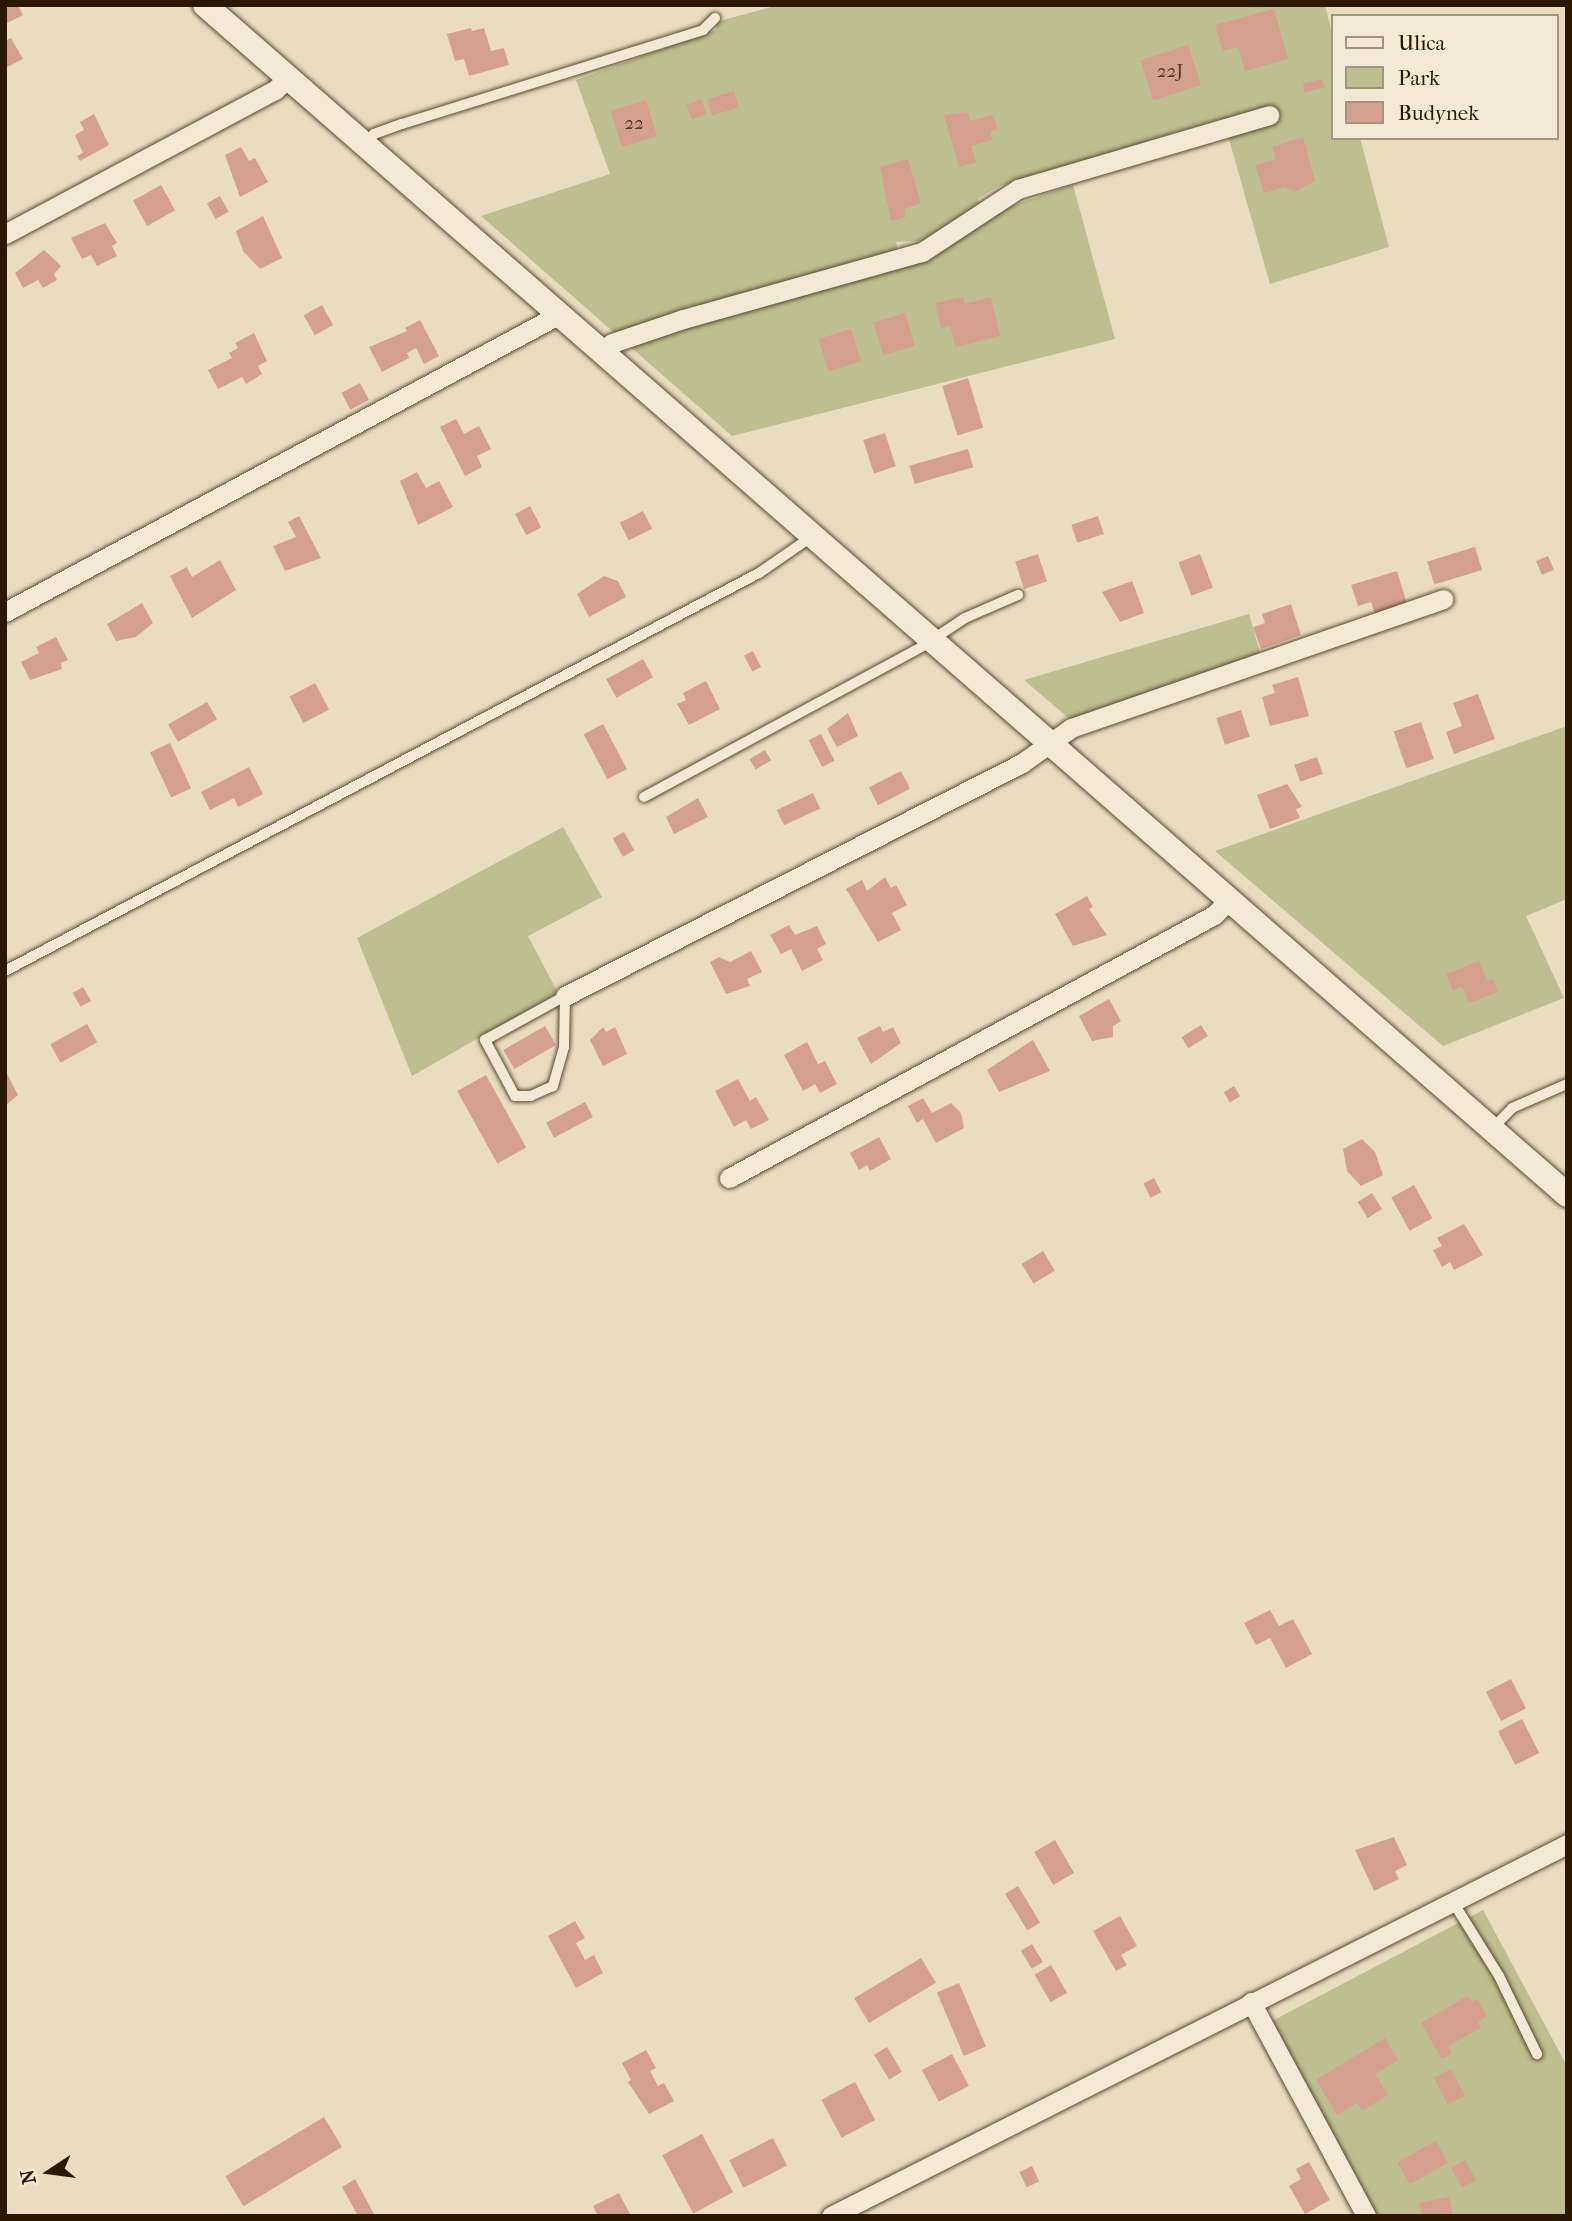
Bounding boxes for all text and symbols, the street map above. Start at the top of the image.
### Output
legend [1330,14,1558,140]
text: Ulica [1398,31,1445,55]
house number: 22J [1157,61,1183,83]
text: Park [1398,66,1440,90]
text: Budynek [1398,101,1479,125]
house number: 22 [624,113,644,135]
north arrow [14,2137,84,2207]
text: N [16,2167,41,2186]

